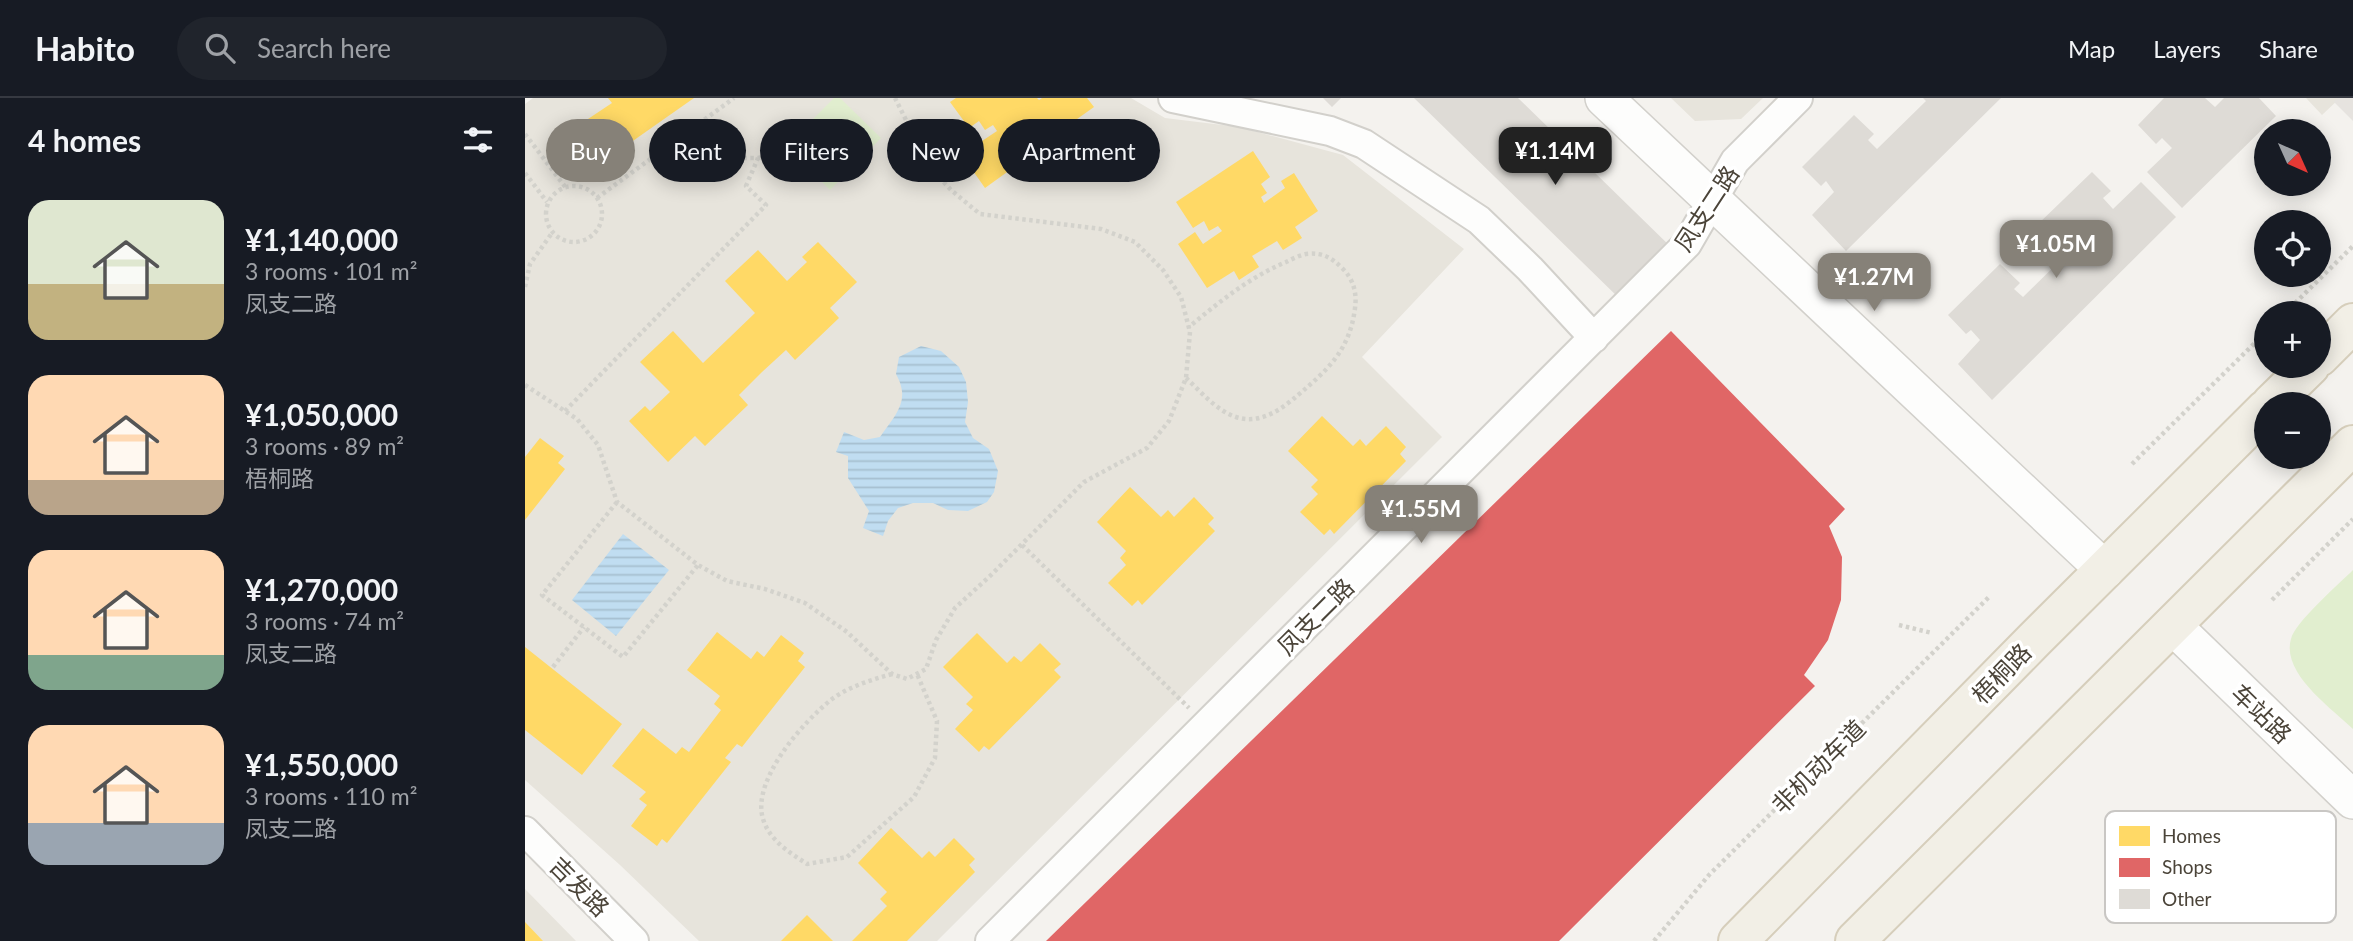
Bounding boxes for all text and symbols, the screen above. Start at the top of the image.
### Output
search box [177,17,667,80]
text: Habito [35,28,135,68]
icon: search [201,29,239,67]
text: Search here [257,32,391,64]
text: Map [2068,34,2115,63]
text: Layers [2153,34,2221,63]
text: Share [2259,34,2318,63]
chip: Buy [546,119,635,182]
chip: Rent [649,119,746,182]
chip: Filters [760,119,873,182]
chip: New [887,119,984,182]
chip: Apartment [998,119,1160,182]
north arrow [2254,119,2331,196]
map controls [2254,119,2331,469]
icon: filters [459,121,497,159]
text: 4 homes [28,122,141,158]
pin: ¥1.14M [1498,127,1612,187]
text: ¥1.14M [1515,136,1595,164]
street label: 凤支二路 [1668,160,1744,256]
button: locate [2254,210,2331,287]
pin: ¥1.05M [1999,220,2113,280]
text: ¥1,140,000 [245,221,398,257]
icon: home [84,228,168,312]
text: ¥1.05M [2016,229,2096,257]
pin: ¥1.27M [1817,254,1931,313]
text: 3 rooms · 101 m² [245,257,417,285]
text: ¥1.27M [1834,262,1914,290]
text: 凤支二路 [245,289,337,317]
button: + [2254,301,2331,378]
button: − [2254,392,2331,469]
text: ¥1,050,000 [245,396,398,432]
icon: home [84,403,168,487]
text: 3 rooms · 89 m² [245,432,404,460]
text: 梧桐路 [245,464,314,492]
pin: ¥1.55M [1364,486,1478,545]
text: ¥1.55M [1381,494,1461,522]
text: ¥1,270,000 [245,571,398,607]
street label: 凤支二路 [1271,572,1359,660]
icon: home [84,578,168,662]
text: 3 rooms · 74 m² [245,607,404,635]
street label: 梧桐路 [1966,637,2036,709]
text: 凤支二路 [245,639,337,667]
street label: 车站路 [2226,678,2298,748]
street label: 非机动车道 [1765,713,1871,819]
text: ¥1,550,000 [245,746,398,782]
icon: home [84,753,168,837]
text: 3 rooms · 110 m² [245,782,417,810]
legend [2105,811,2336,923]
text: 凤支二路 [245,814,337,842]
text: Homes [2162,824,2221,847]
street label: 吉发路 [544,850,616,922]
text: Shops [2162,855,2212,878]
text: Other [2162,887,2212,910]

